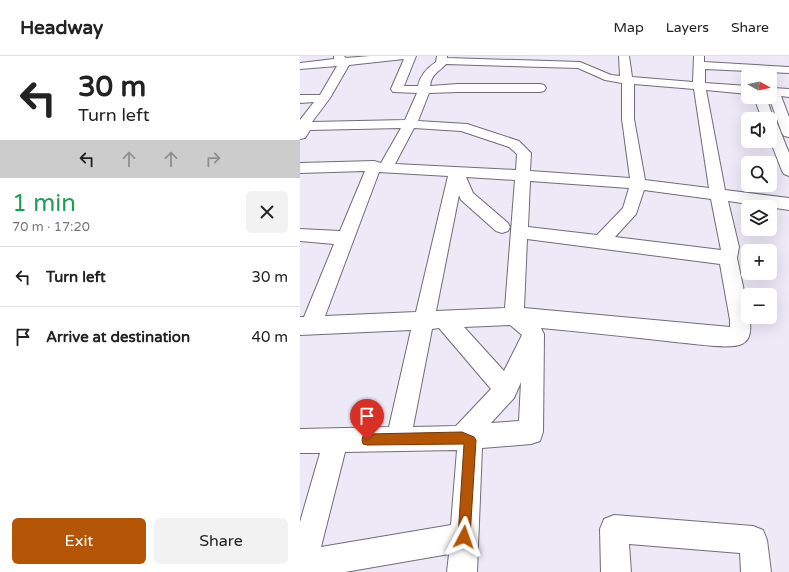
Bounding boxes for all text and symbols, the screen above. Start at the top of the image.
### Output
text: Headway [20,17,103,39]
text: Map [614,19,644,36]
text: Layers [666,19,709,36]
text: Share [731,19,769,36]
north arrow [741,68,777,104]
map controls [741,68,777,324]
text: 30 m [78,70,146,104]
icon: left [12,72,64,124]
text: Turn left [78,104,150,126]
button: sound [741,112,777,148]
icon: left [76,148,98,170]
icon: ahead [118,148,140,170]
icon: ahead [160,148,182,170]
icon: right [202,148,224,170]
button: search [741,156,777,192]
text: 1 min [12,189,76,218]
button: close [246,191,288,233]
button: layers [741,200,777,236]
text: 70 m · 17:20 [12,219,90,235]
button: + [741,244,777,280]
icon: left [12,266,34,288]
text: Turn left [46,268,106,286]
text: 30 m [251,268,288,286]
button: − [741,288,777,324]
icon: arrive [12,326,34,348]
text: Arrive at destination [46,328,190,346]
text: 40 m [251,328,288,346]
pin [350,399,384,440]
icon: arrive [356,405,378,427]
position arrow [443,516,485,558]
button: Exit [12,518,146,564]
button: Share [154,518,288,564]

